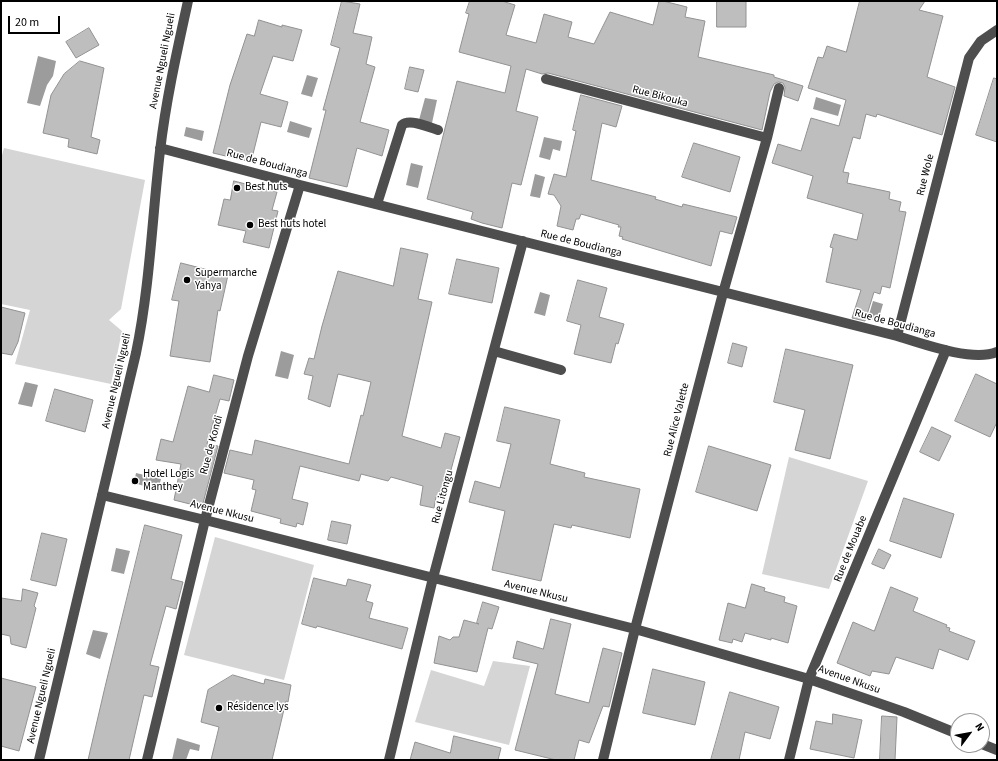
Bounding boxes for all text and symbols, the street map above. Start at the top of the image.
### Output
scale bar [10,8,62,34]
street label: Avenue Ngueli Ngueli [147,12,179,110]
text: 20 m [15,14,39,31]
street label: Rue Bikouka [631,83,689,111]
street label: Rue de Boudianga [225,147,309,181]
street label: Rue Wole [914,153,938,197]
place label: Best huts [245,181,287,195]
marker: Best huts [232,183,242,193]
place label: Best huts hotel [258,218,326,232]
marker: Best huts hotel [245,220,255,230]
street label: Rue de Boudianga [539,228,623,260]
place label: Supermarche Yahya [195,267,257,293]
marker: Supermarche Yahya [182,275,192,285]
street label: Rue de Boudianga [853,307,937,341]
street label: Avenue Ngueli Ngueli [100,332,134,430]
street label: Rue Alice Valette [661,382,693,458]
street label: Rue de Kondi [198,414,226,476]
place label: Hotel Logis Manthey [143,468,194,494]
street label: Rue Litongu [430,469,456,525]
marker: Hotel Logis Manthey [130,476,140,486]
street label: Avenue Nkusu [189,498,255,526]
street label: Rue de Mouabe [832,514,870,584]
street label: Avenue Nkusu [503,578,569,606]
street label: Avenue Ngueli Ngueli [25,647,59,745]
street label: Avenue Nkusu [816,663,882,697]
place label: Résidence lys [227,701,288,715]
marker: Résidence lys [214,703,224,713]
north arrow [950,713,990,753]
text: N [971,720,988,734]

